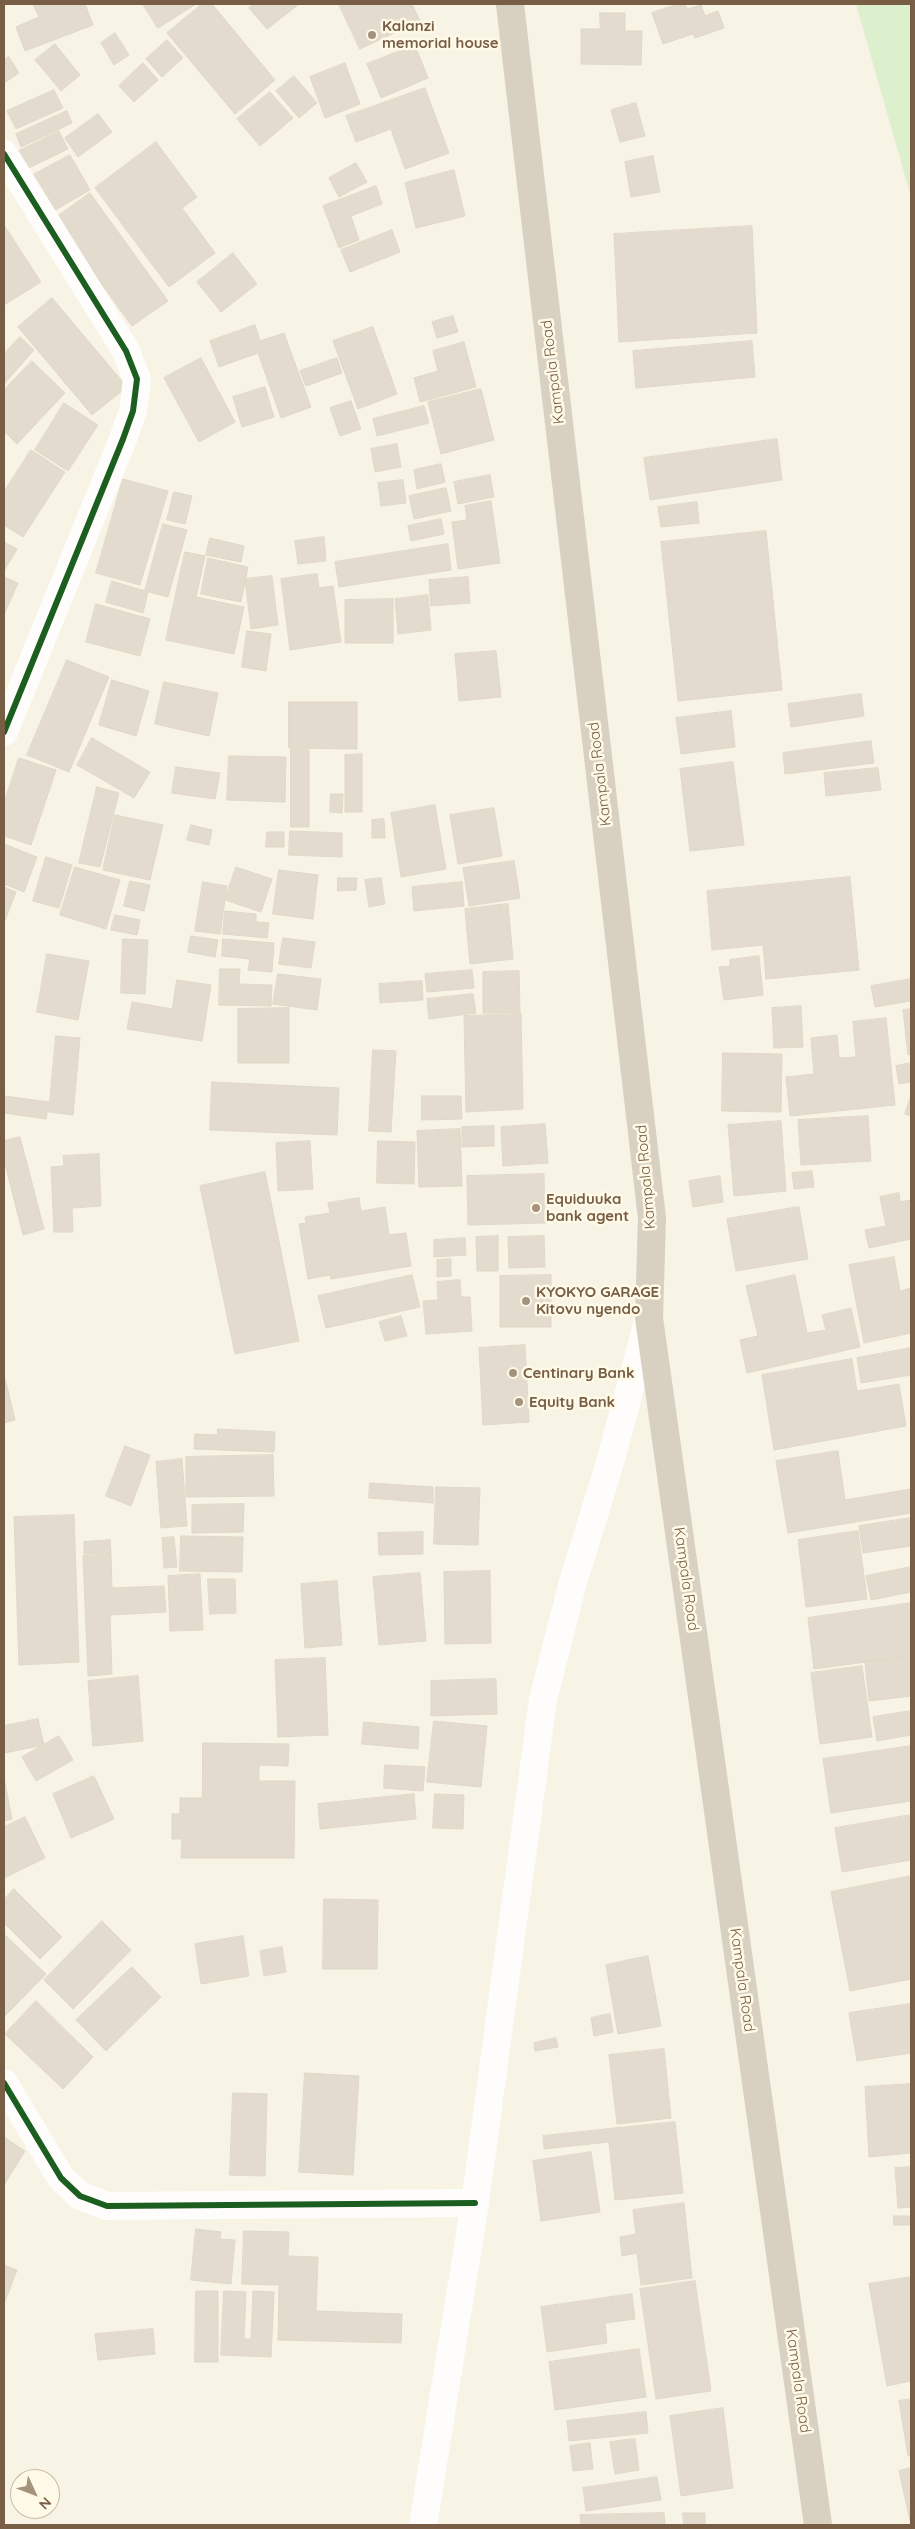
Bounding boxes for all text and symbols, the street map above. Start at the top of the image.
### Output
place label: Kalanzi memorial house [382,17,499,52]
marker: Kalanzi memorial house [366,29,378,41]
street label: Kampala Road [538,319,568,425]
street label: Kampala Road [585,721,615,827]
street label: Kampala Road [632,1124,660,1230]
place label: Equiduuka bank agent [546,1190,629,1225]
marker: Equiduuka bank agent [530,1202,542,1214]
place label: KYOKYO GARAGE Kitovu nyendo [536,1283,659,1318]
marker: KYOKYO GARAGE Kitovu nyendo [520,1295,532,1307]
place label: Centinary Bank [523,1364,634,1382]
marker: Centinary Bank [507,1367,519,1379]
place label: Equity Bank [529,1393,615,1411]
marker: Equity Bank [513,1396,525,1408]
street label: Kampala Road [670,1526,702,1632]
street label: Kampala Road [726,1927,758,2033]
street label: Kampala Road [782,2328,814,2434]
north arrow [10,2469,60,2519]
text: N [35,2494,55,2513]

